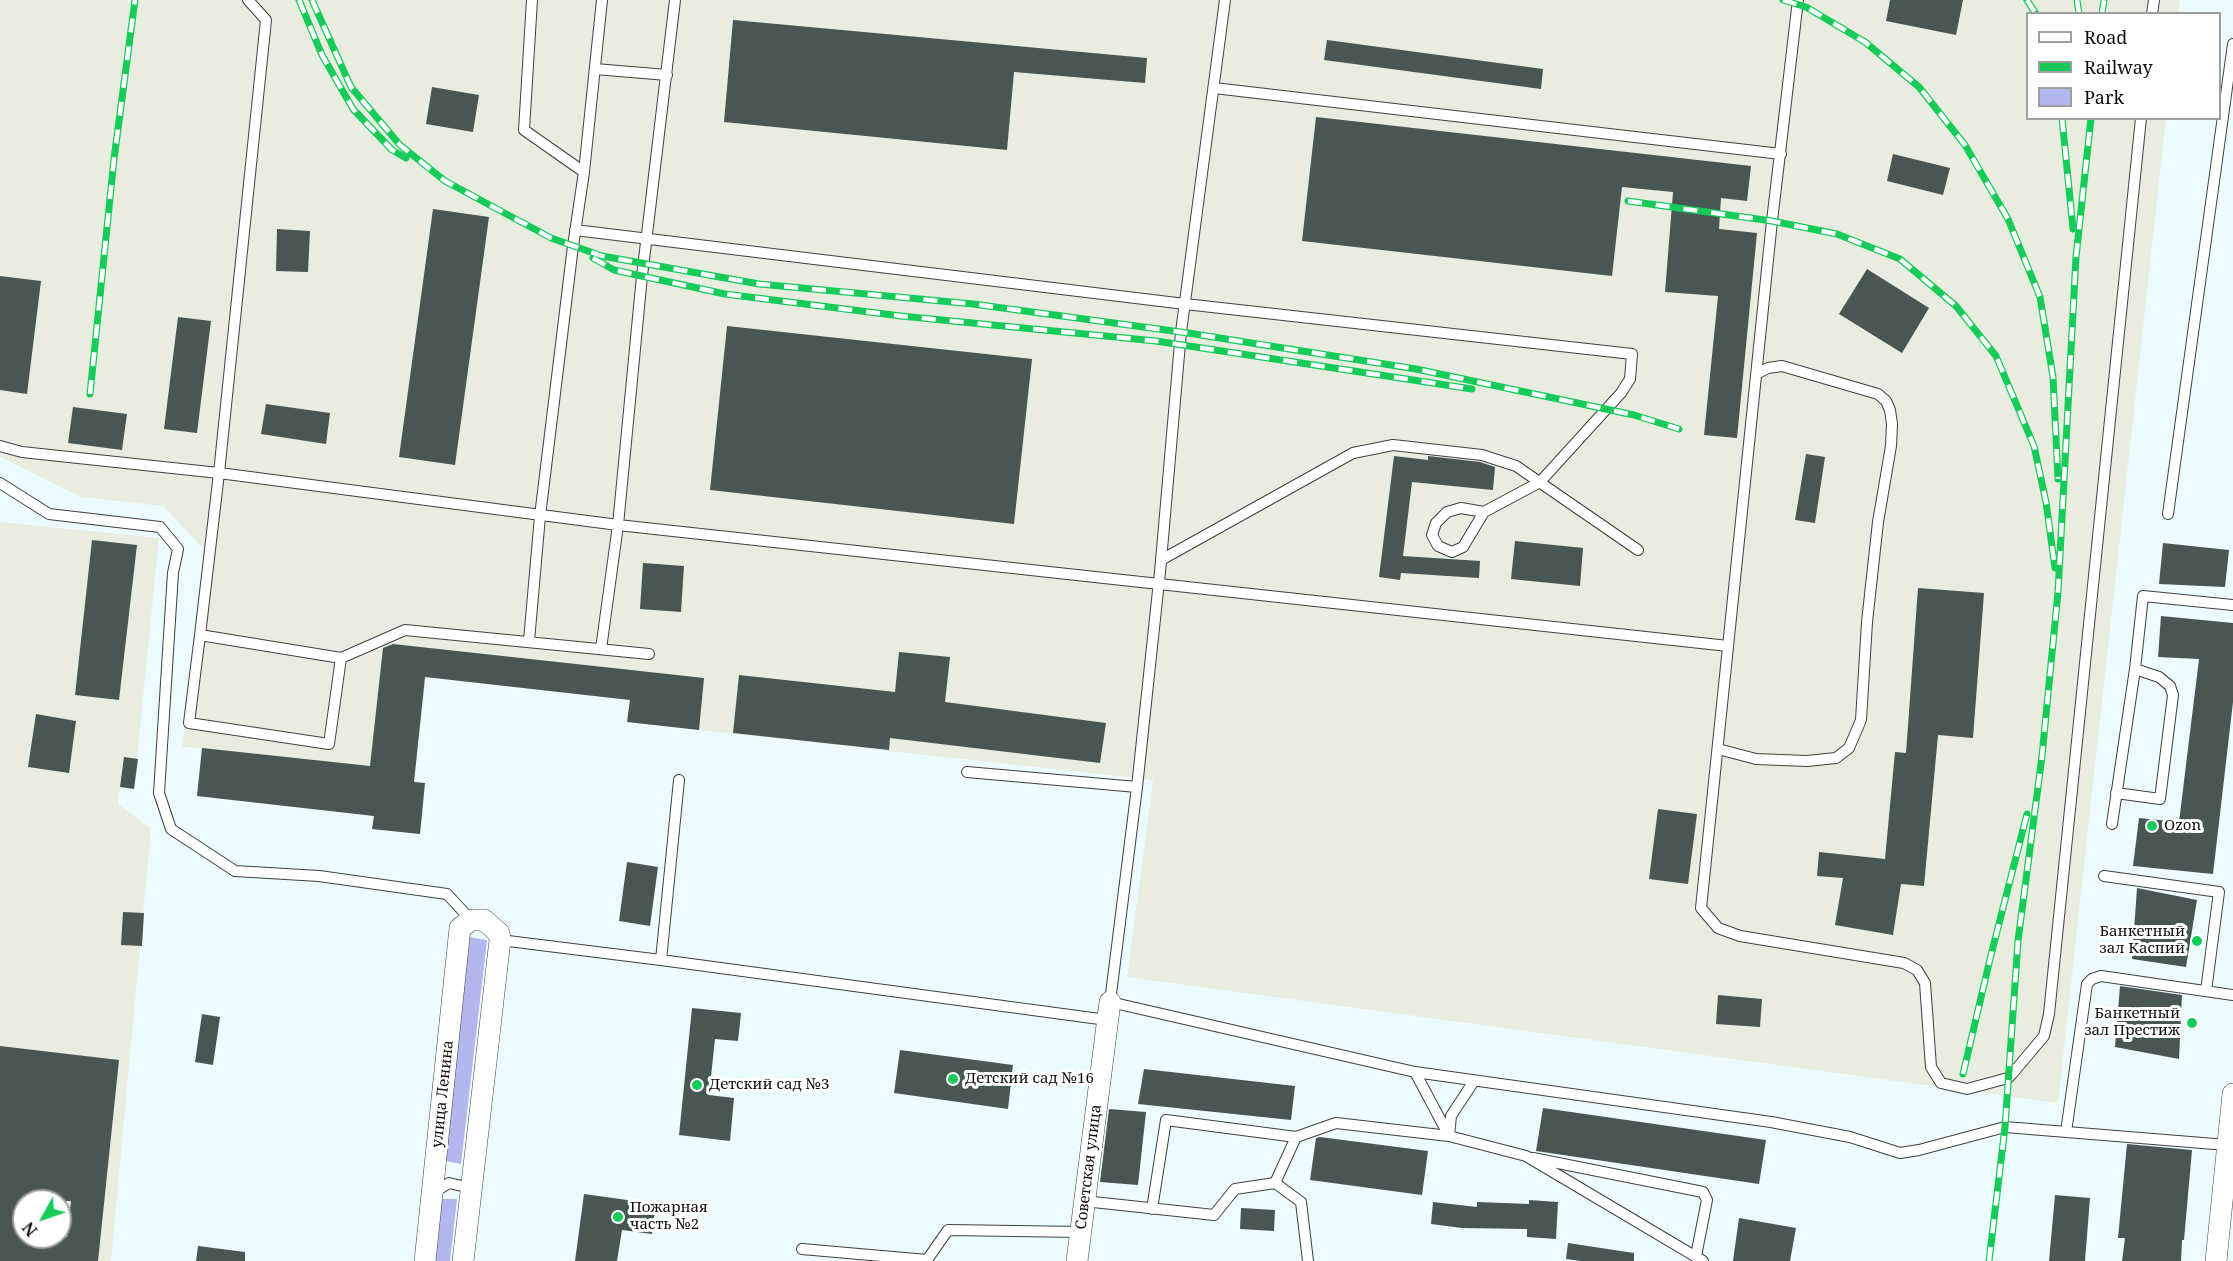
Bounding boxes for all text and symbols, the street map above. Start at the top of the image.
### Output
legend [2026,12,2221,120]
text: Road [2084,25,2127,49]
text: Railway [2084,55,2153,79]
text: Park [2084,85,2124,109]
place label: Ozon [2164,817,2201,835]
marker: Ozon [2145,819,2159,833]
place label: Банкетный зал Каспий [2100,923,2185,958]
marker: Банкетный зал Каспий [2190,934,2204,948]
place label: Банкетный зал Престиж [2084,1005,2180,1040]
marker: Банкетный зал Престиж [2185,1016,2199,1030]
street label: улица Ленина [428,1039,458,1149]
place label: Детский сад №16 [965,1070,1094,1088]
marker: Детский сад №16 [946,1072,960,1086]
place label: Детский сад №3 [709,1076,829,1094]
marker: Детский сад №3 [690,1078,704,1092]
street label: Советская улица [1072,1104,1106,1230]
north arrow [12,1189,72,1249]
place label: Пожарная часть №2 [630,1199,708,1234]
marker: Пожарная часть №2 [611,1210,625,1224]
text: N [17,1217,42,1241]

